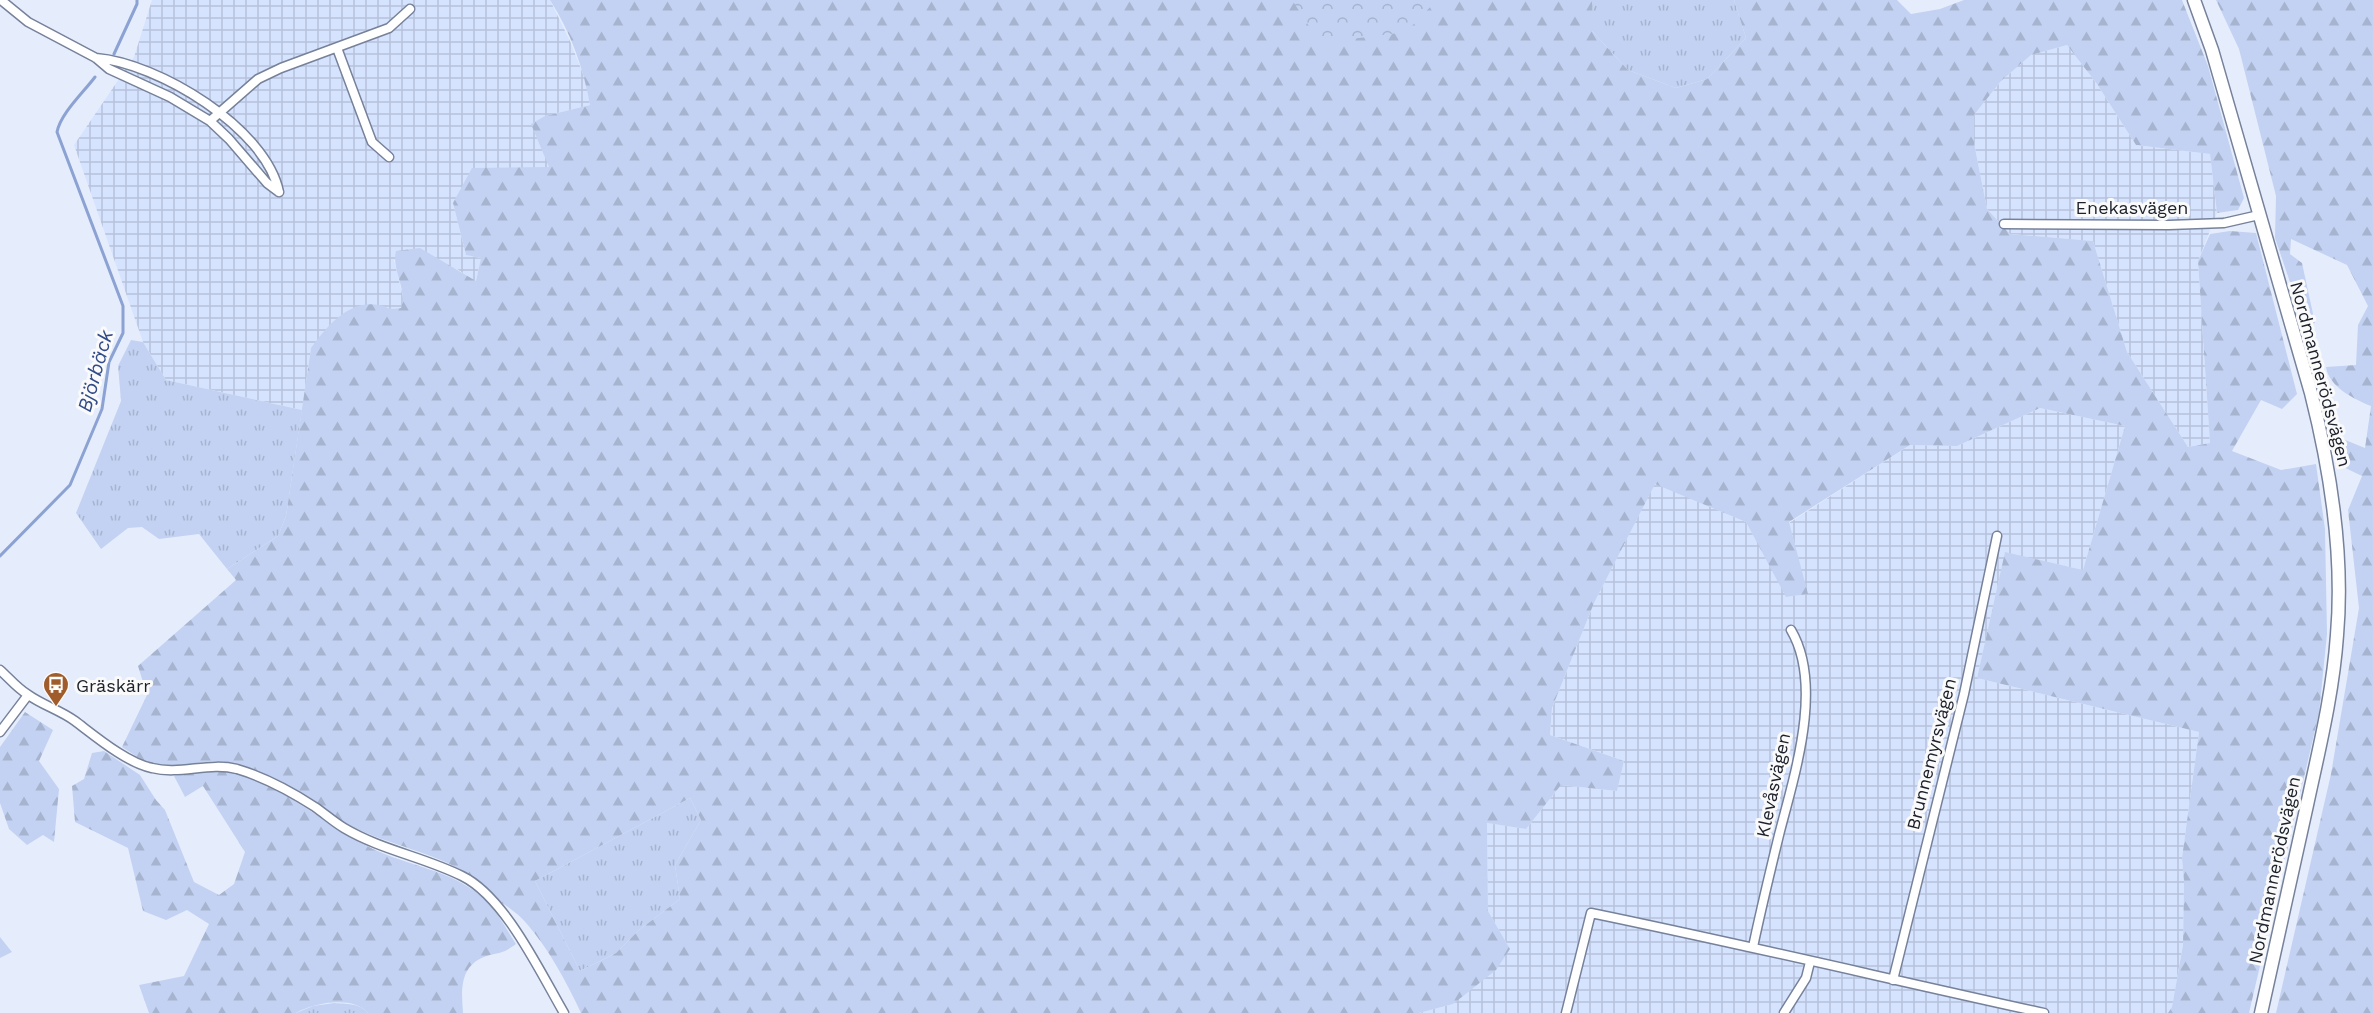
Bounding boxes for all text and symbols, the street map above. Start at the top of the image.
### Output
street label: Enekasvägen [2076,197,2188,218]
street label: Nordmannerödsvägen [2286,279,2356,469]
water label: Björbäck [72,326,118,415]
bus stop icon: Gräskärr [41,670,71,708]
place label: Gräskärr [76,675,151,696]
street label: Brunnemyrsvägen [1902,676,1960,832]
street label: Klevåsvägen [1752,731,1794,839]
street label: Nordmannerödsvägen [2244,774,2304,966]

